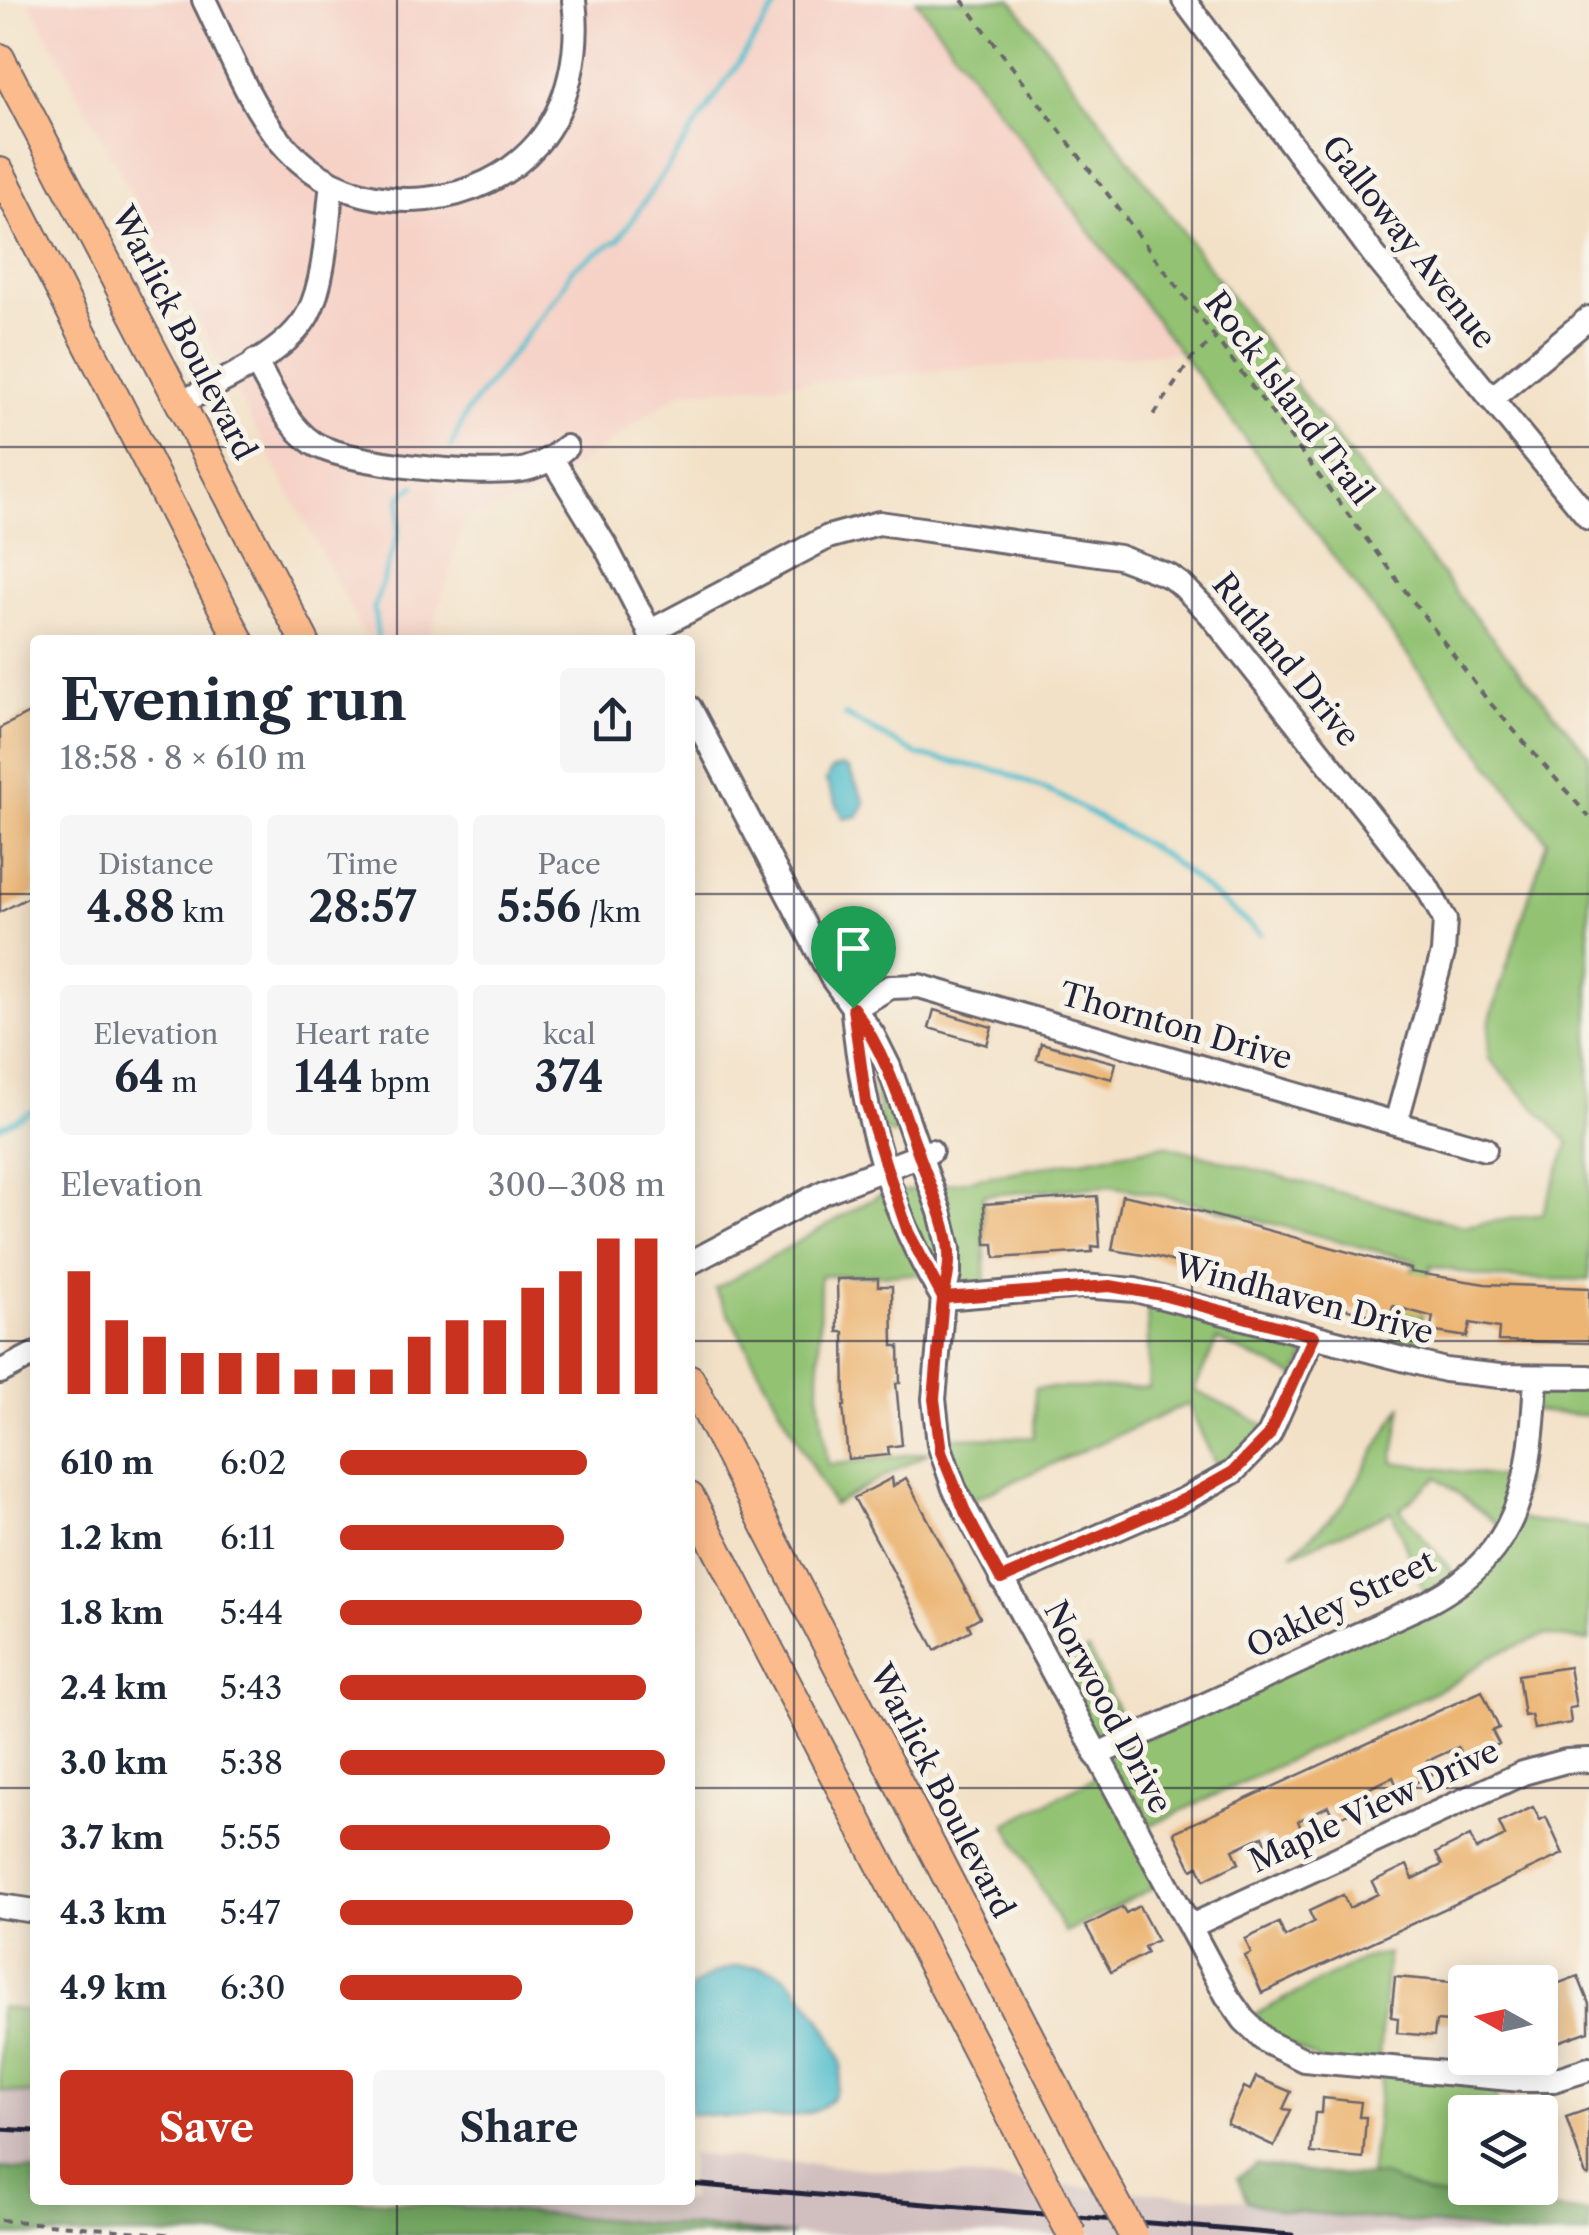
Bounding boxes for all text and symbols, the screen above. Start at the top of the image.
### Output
street label: Galloway Avenue [1314,127,1505,356]
street label: Warlick Boulevard [103,199,265,466]
street label: Rock Island Trail [1197,283,1382,512]
street label: Rutland Drive [1205,565,1368,754]
text: Evening run [60,667,407,734]
button: share [560,668,665,773]
text: 18:58 · 8 × 610 m [60,738,306,777]
text: Distance [98,847,214,881]
text: Time [327,847,398,881]
text: Pace [538,847,601,881]
text: 4.88 [87,881,175,933]
text: 28:57 [308,881,417,933]
text: 5:56 [497,881,581,933]
text: km [175,895,225,929]
text: /km [581,895,641,929]
pin [811,906,896,1009]
icon: arrive [826,921,881,976]
street label: Thornton Drive [1056,974,1297,1077]
text: Elevation [93,1017,218,1051]
text: Heart rate [295,1017,430,1051]
text: kcal [543,1017,596,1051]
text: 64 [114,1051,164,1103]
text: 144 [294,1051,363,1103]
text: 374 [535,1051,604,1103]
text: m [164,1065,198,1099]
text: bpm [363,1065,431,1099]
text: Elevation [60,1165,203,1204]
text: 300–308 m [488,1165,665,1204]
street label: Windhaven Drive [1169,1245,1438,1352]
text: 610 m [60,1443,154,1482]
text: 6:02 [220,1443,286,1482]
text: 1.2 km [60,1518,163,1557]
text: 6:11 [220,1518,275,1557]
street label: Oakley Street [1240,1541,1442,1666]
text: 1.8 km [60,1593,164,1632]
text: 5:44 [220,1593,283,1632]
street label: Norwood Drive [1036,1594,1181,1820]
street label: Warlick Boulevard [861,1657,1023,1924]
text: 2.4 km [60,1668,168,1707]
text: 5:43 [220,1668,282,1707]
street label: Maple View Drive [1243,1731,1505,1880]
text: 3.0 km [60,1743,168,1782]
text: 5:38 [220,1743,283,1782]
text: 3.7 km [60,1818,164,1857]
text: 5:55 [220,1818,281,1857]
text: 4.3 km [60,1893,167,1932]
text: 5:47 [220,1893,281,1932]
north arrow [1448,1965,1558,2075]
map controls [1448,1965,1558,2205]
text: 4.9 km [60,1968,167,2007]
text: 6:30 [220,1968,286,2007]
button: Save [60,2070,353,2185]
button: Share [373,2070,665,2185]
button: layers [1448,2095,1558,2205]

